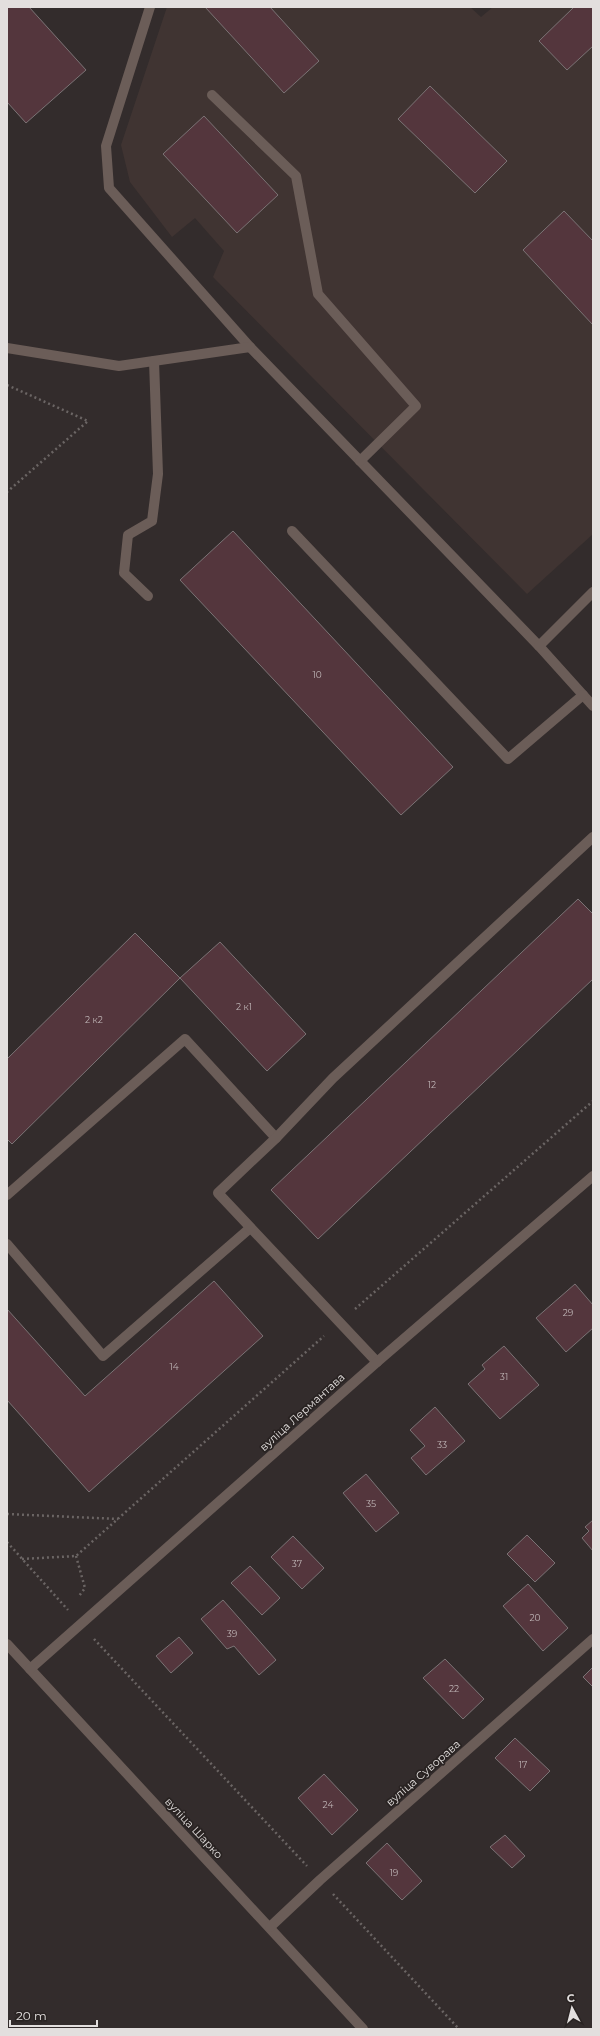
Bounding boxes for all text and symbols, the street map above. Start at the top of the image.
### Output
house number: 10 [312,669,322,680]
house number: 2 к1 [236,1001,252,1012]
house number: 2 к2 [85,1014,103,1025]
house number: 12 [428,1079,436,1090]
house number: 29 [563,1307,574,1318]
house number: 14 [169,1361,179,1372]
street label: вуліца Лермантава [257,1370,347,1454]
house number: 31 [500,1371,508,1382]
house number: 33 [437,1439,447,1450]
house number: 35 [366,1498,376,1509]
house number: 37 [292,1558,302,1569]
house number: 20 [529,1612,541,1623]
house number: 39 [227,1628,238,1639]
house number: 22 [449,1683,459,1694]
street label: вуліца Суворава [383,1737,463,1809]
house number: 17 [519,1759,527,1770]
street label: вуліца Шарко [162,1795,226,1861]
house number: 24 [323,1799,333,1810]
house number: 19 [390,1867,399,1878]
north arrow [552,1988,592,2028]
text: С [566,1991,576,2006]
scale bar [10,2002,97,2028]
text: 20 m [16,2008,47,2023]

